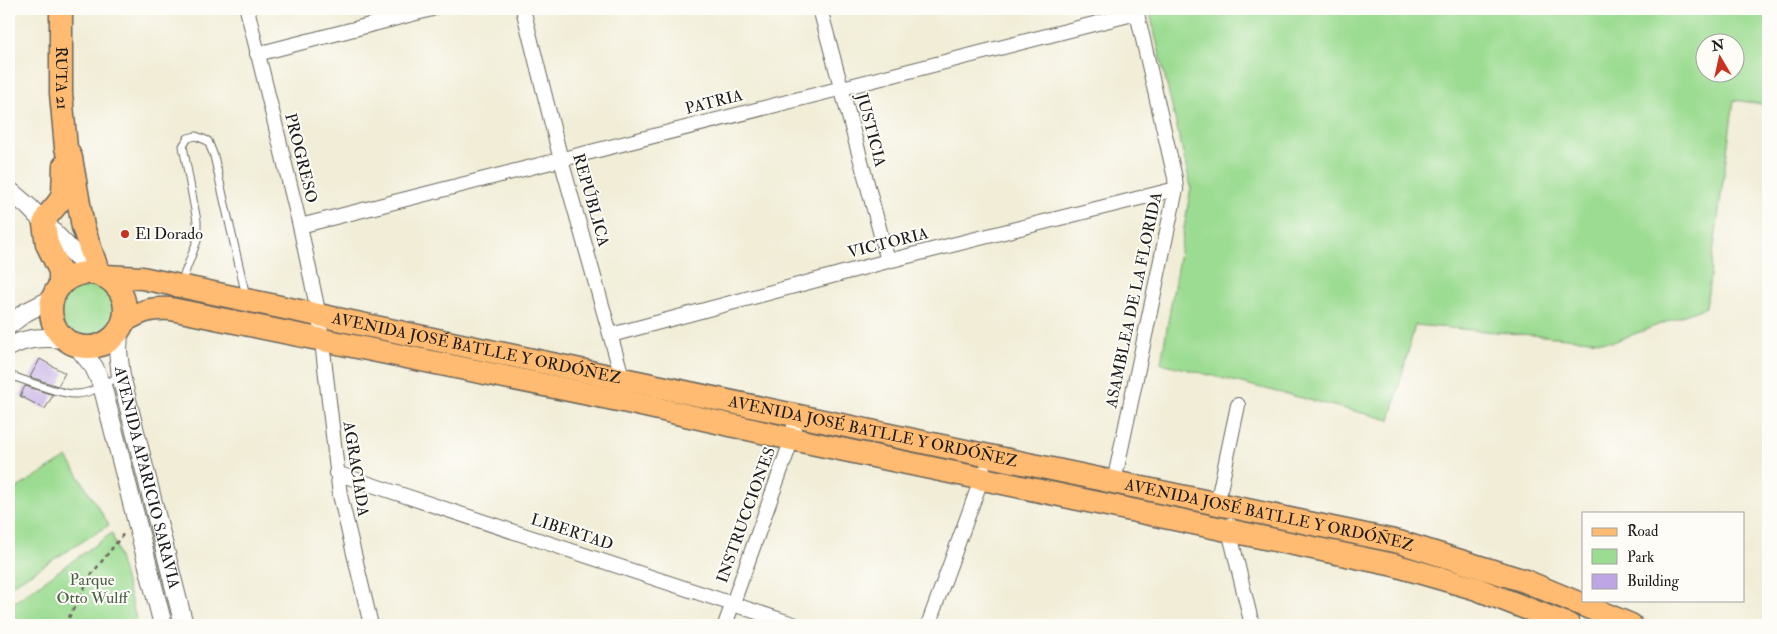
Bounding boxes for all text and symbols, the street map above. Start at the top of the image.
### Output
north arrow [1694,32,1744,82]
text: N [1710,36,1726,55]
street label: RUTA 21 [51,46,72,110]
street label: PATRIA [683,85,745,119]
street label: JUSTICIA [850,90,890,169]
street label: PROGRESO [280,111,322,205]
street label: REPÚBLICA [568,151,615,249]
street label: ASAMBLEA DE LA FLORIDA [1101,190,1167,411]
street label: VICTORIA [846,223,930,263]
place label: El Dorado [135,224,203,244]
marker: El Dorado [119,228,131,240]
street label: AVENIDA JOSÉ BATLLE Y ORDÓÑEZ [329,308,623,388]
street label: AVENIDA APARICIO SARAVIA [110,365,184,591]
street label: AVENIDA JOSÉ BATLLE Y ORDÓÑEZ [726,391,1019,472]
street label: AGRACIADA [338,419,373,518]
street label: INSTRUCCIONES [712,444,780,586]
street label: AVENIDA JOSÉ BATLLE Y ORDÓÑEZ [1122,474,1416,556]
street label: LIBERTAD [528,509,616,555]
legend [1582,512,1744,602]
text: Road [1627,522,1659,541]
text: Park [1627,548,1654,567]
park label: Parque Otto Wulff [56,570,130,608]
text: Building [1627,572,1679,591]

